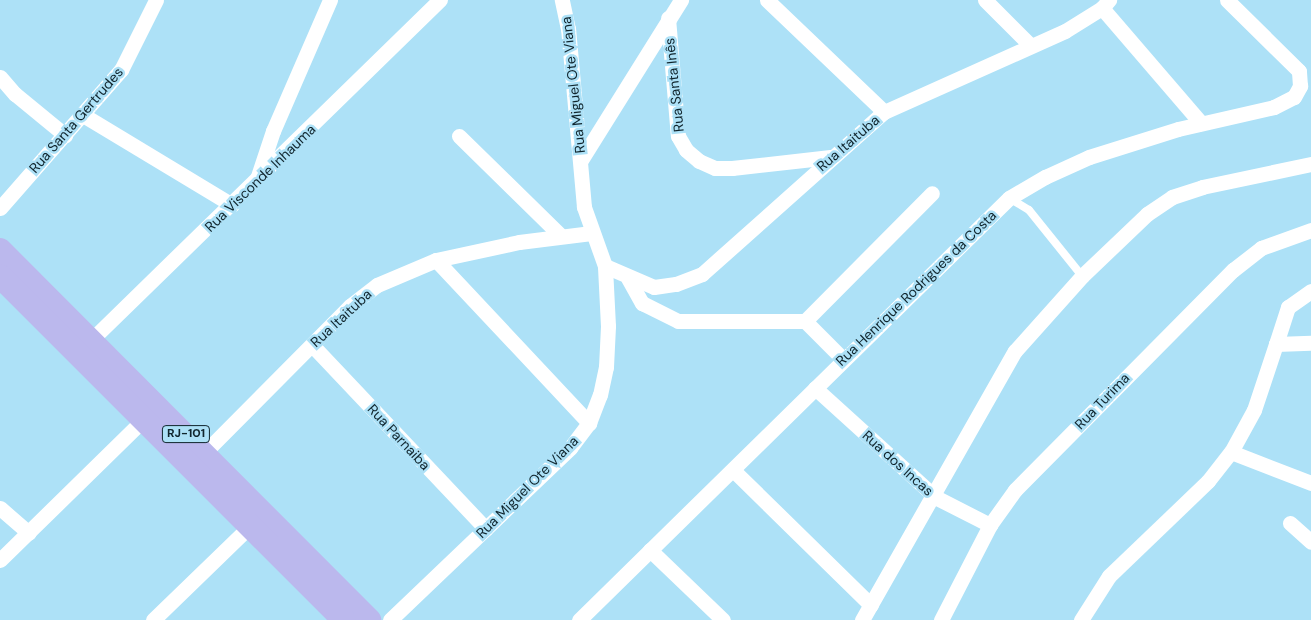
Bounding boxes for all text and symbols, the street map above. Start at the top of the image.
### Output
street label: Rua Miguel Ote Viana [557,16,589,154]
street label: Rua Santa Inês [661,37,687,133]
street label: Rua Santa Gertrudes [26,64,126,176]
street label: Rua Itaituba [813,111,883,175]
street label: Rua Visconde Inhauma [201,121,319,235]
street label: Rua Henrique Rodrigues da Costa [832,207,1000,369]
street label: Rua Itaituba [307,285,375,351]
street label: Rua Turima [1071,369,1133,433]
street label: Rua Parnaiba [364,401,434,473]
road number: RJ-101 [161,424,211,444]
street label: Rua dos Incas [859,427,937,499]
street label: Rua Miguel Ote Viana [473,433,581,541]

